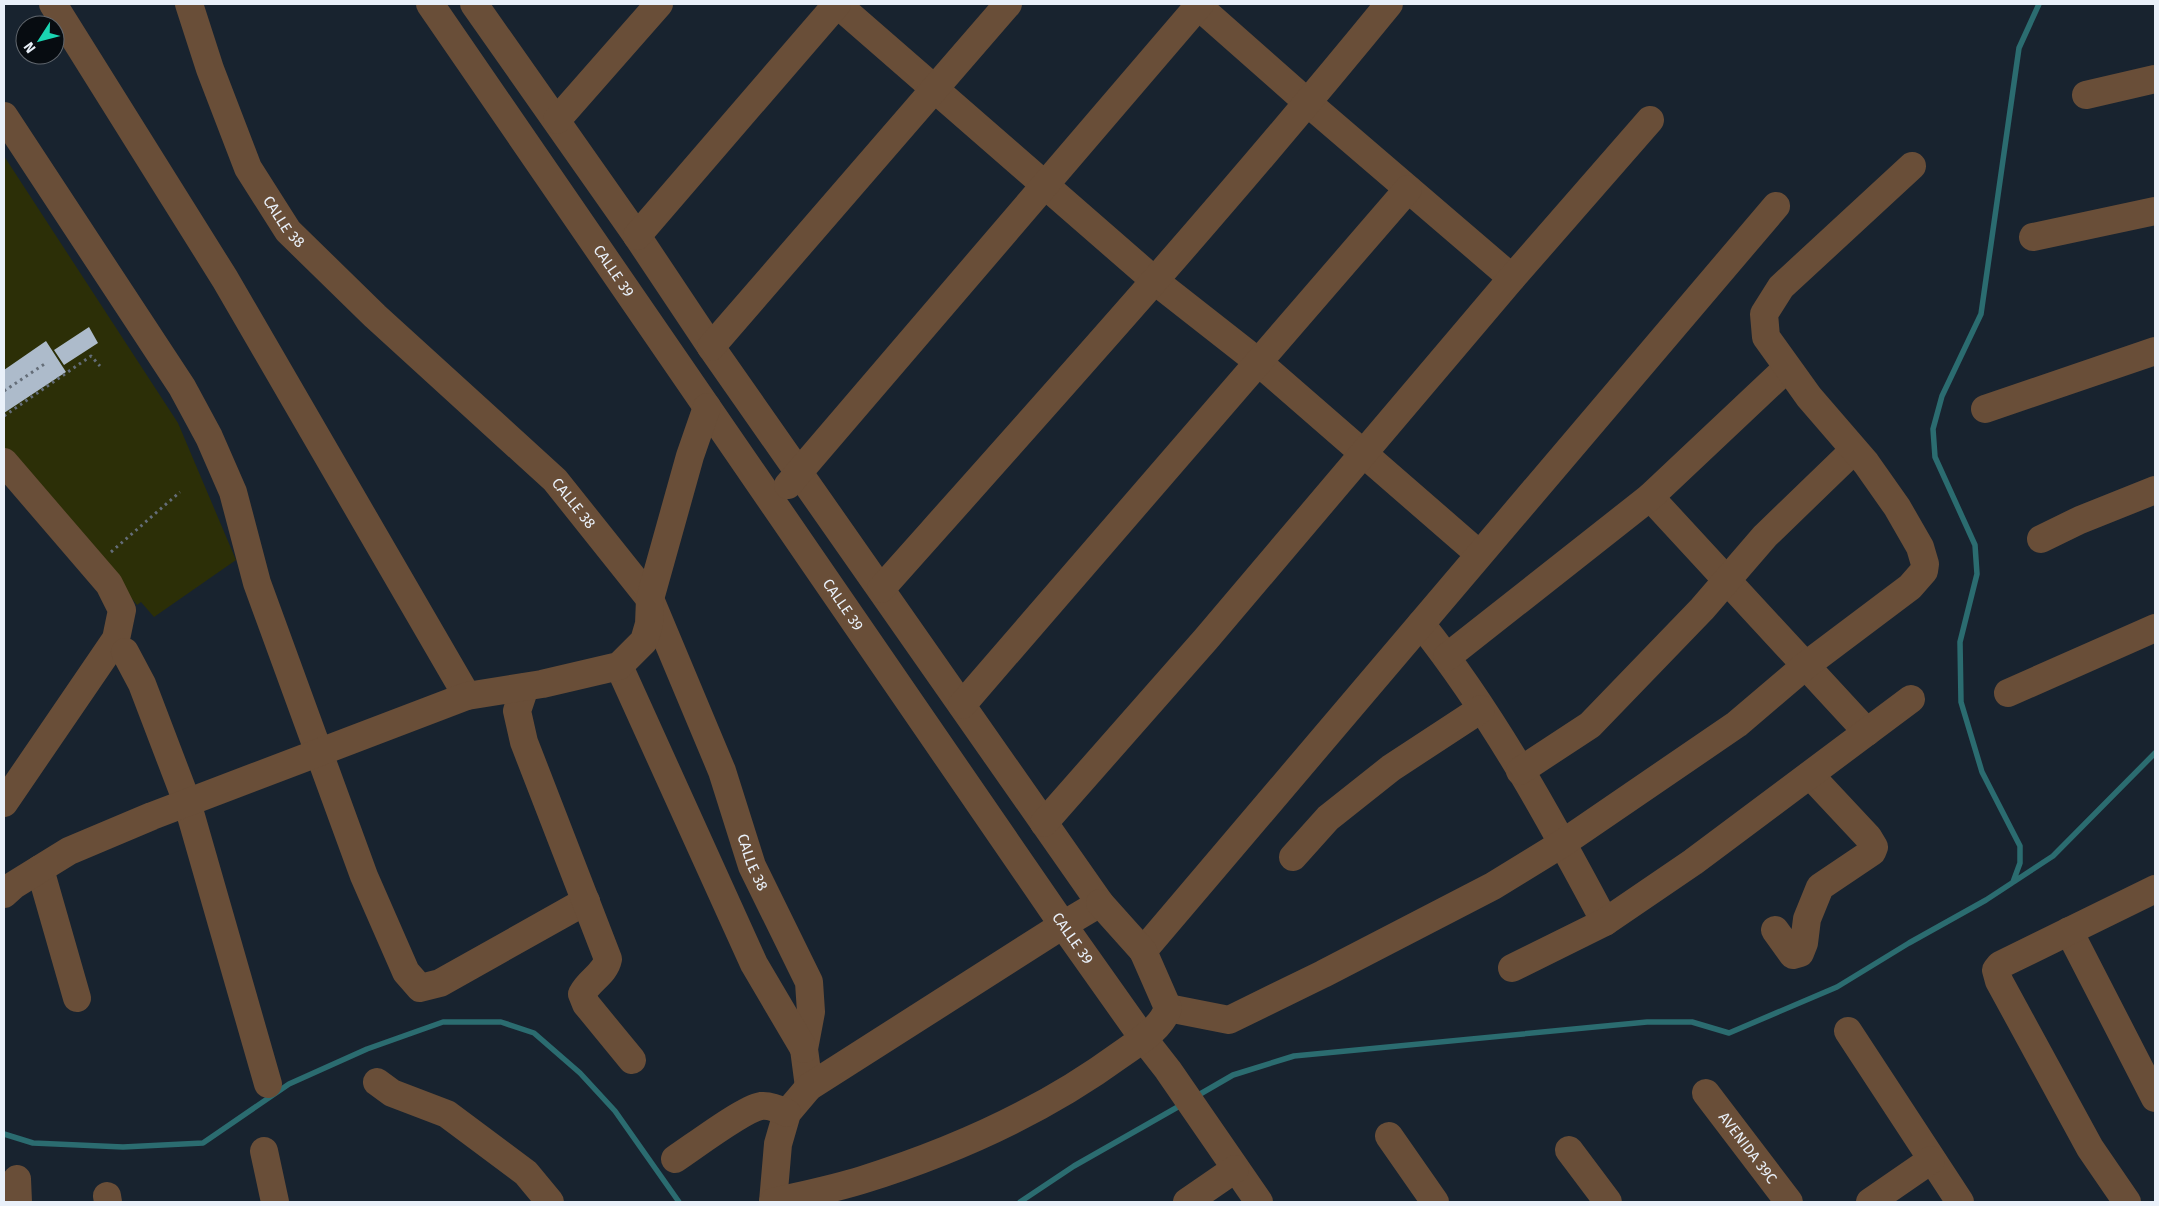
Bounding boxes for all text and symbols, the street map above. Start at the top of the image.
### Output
north arrow [15,15,65,65]
text: N [20,39,39,56]
street label: CALLE 38 [259,193,309,251]
street label: CALLE 39 [589,242,638,301]
street label: CALLE 38 [548,474,599,532]
street label: CALLE 39 [819,575,867,634]
street label: CALLE 38 [733,831,772,894]
street label: CALLE 39 [1048,909,1097,968]
street label: AVENIDA 39C [1715,1109,1781,1188]

